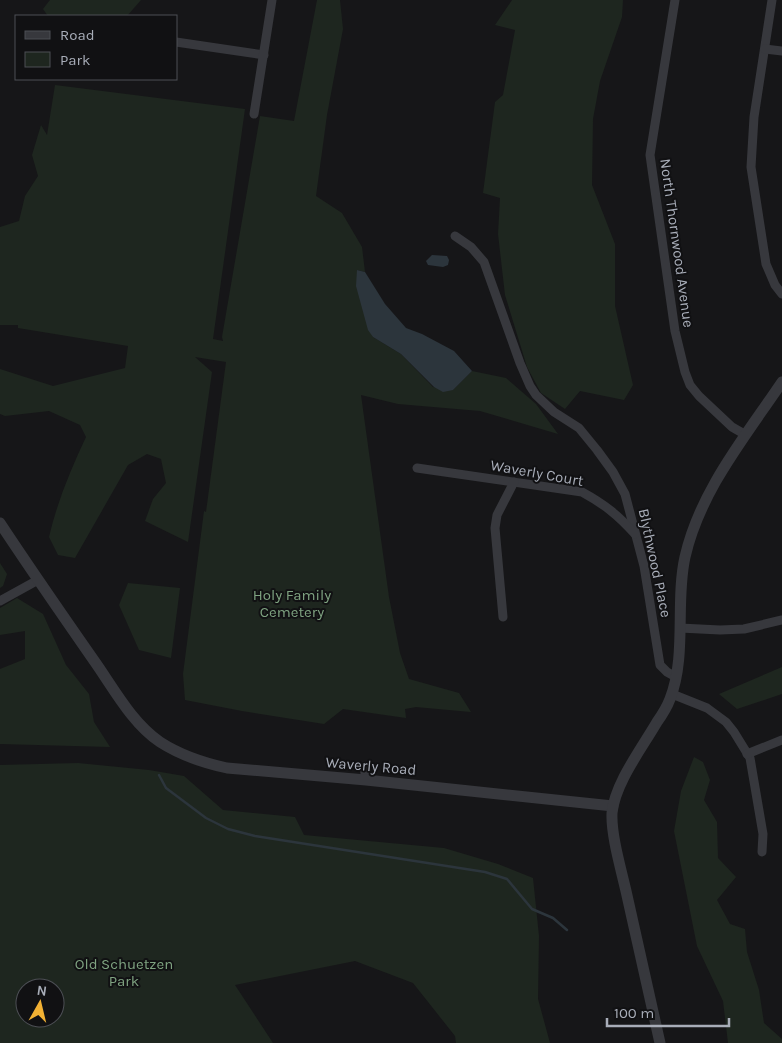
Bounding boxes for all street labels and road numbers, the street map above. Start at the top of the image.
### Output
street label: North Thornwood Avenue [656,157,698,329]
street label: Waverly Court [489,456,585,490]
street label: Blythwood Place [635,507,675,619]
street label: Waverly Road [325,753,417,779]

